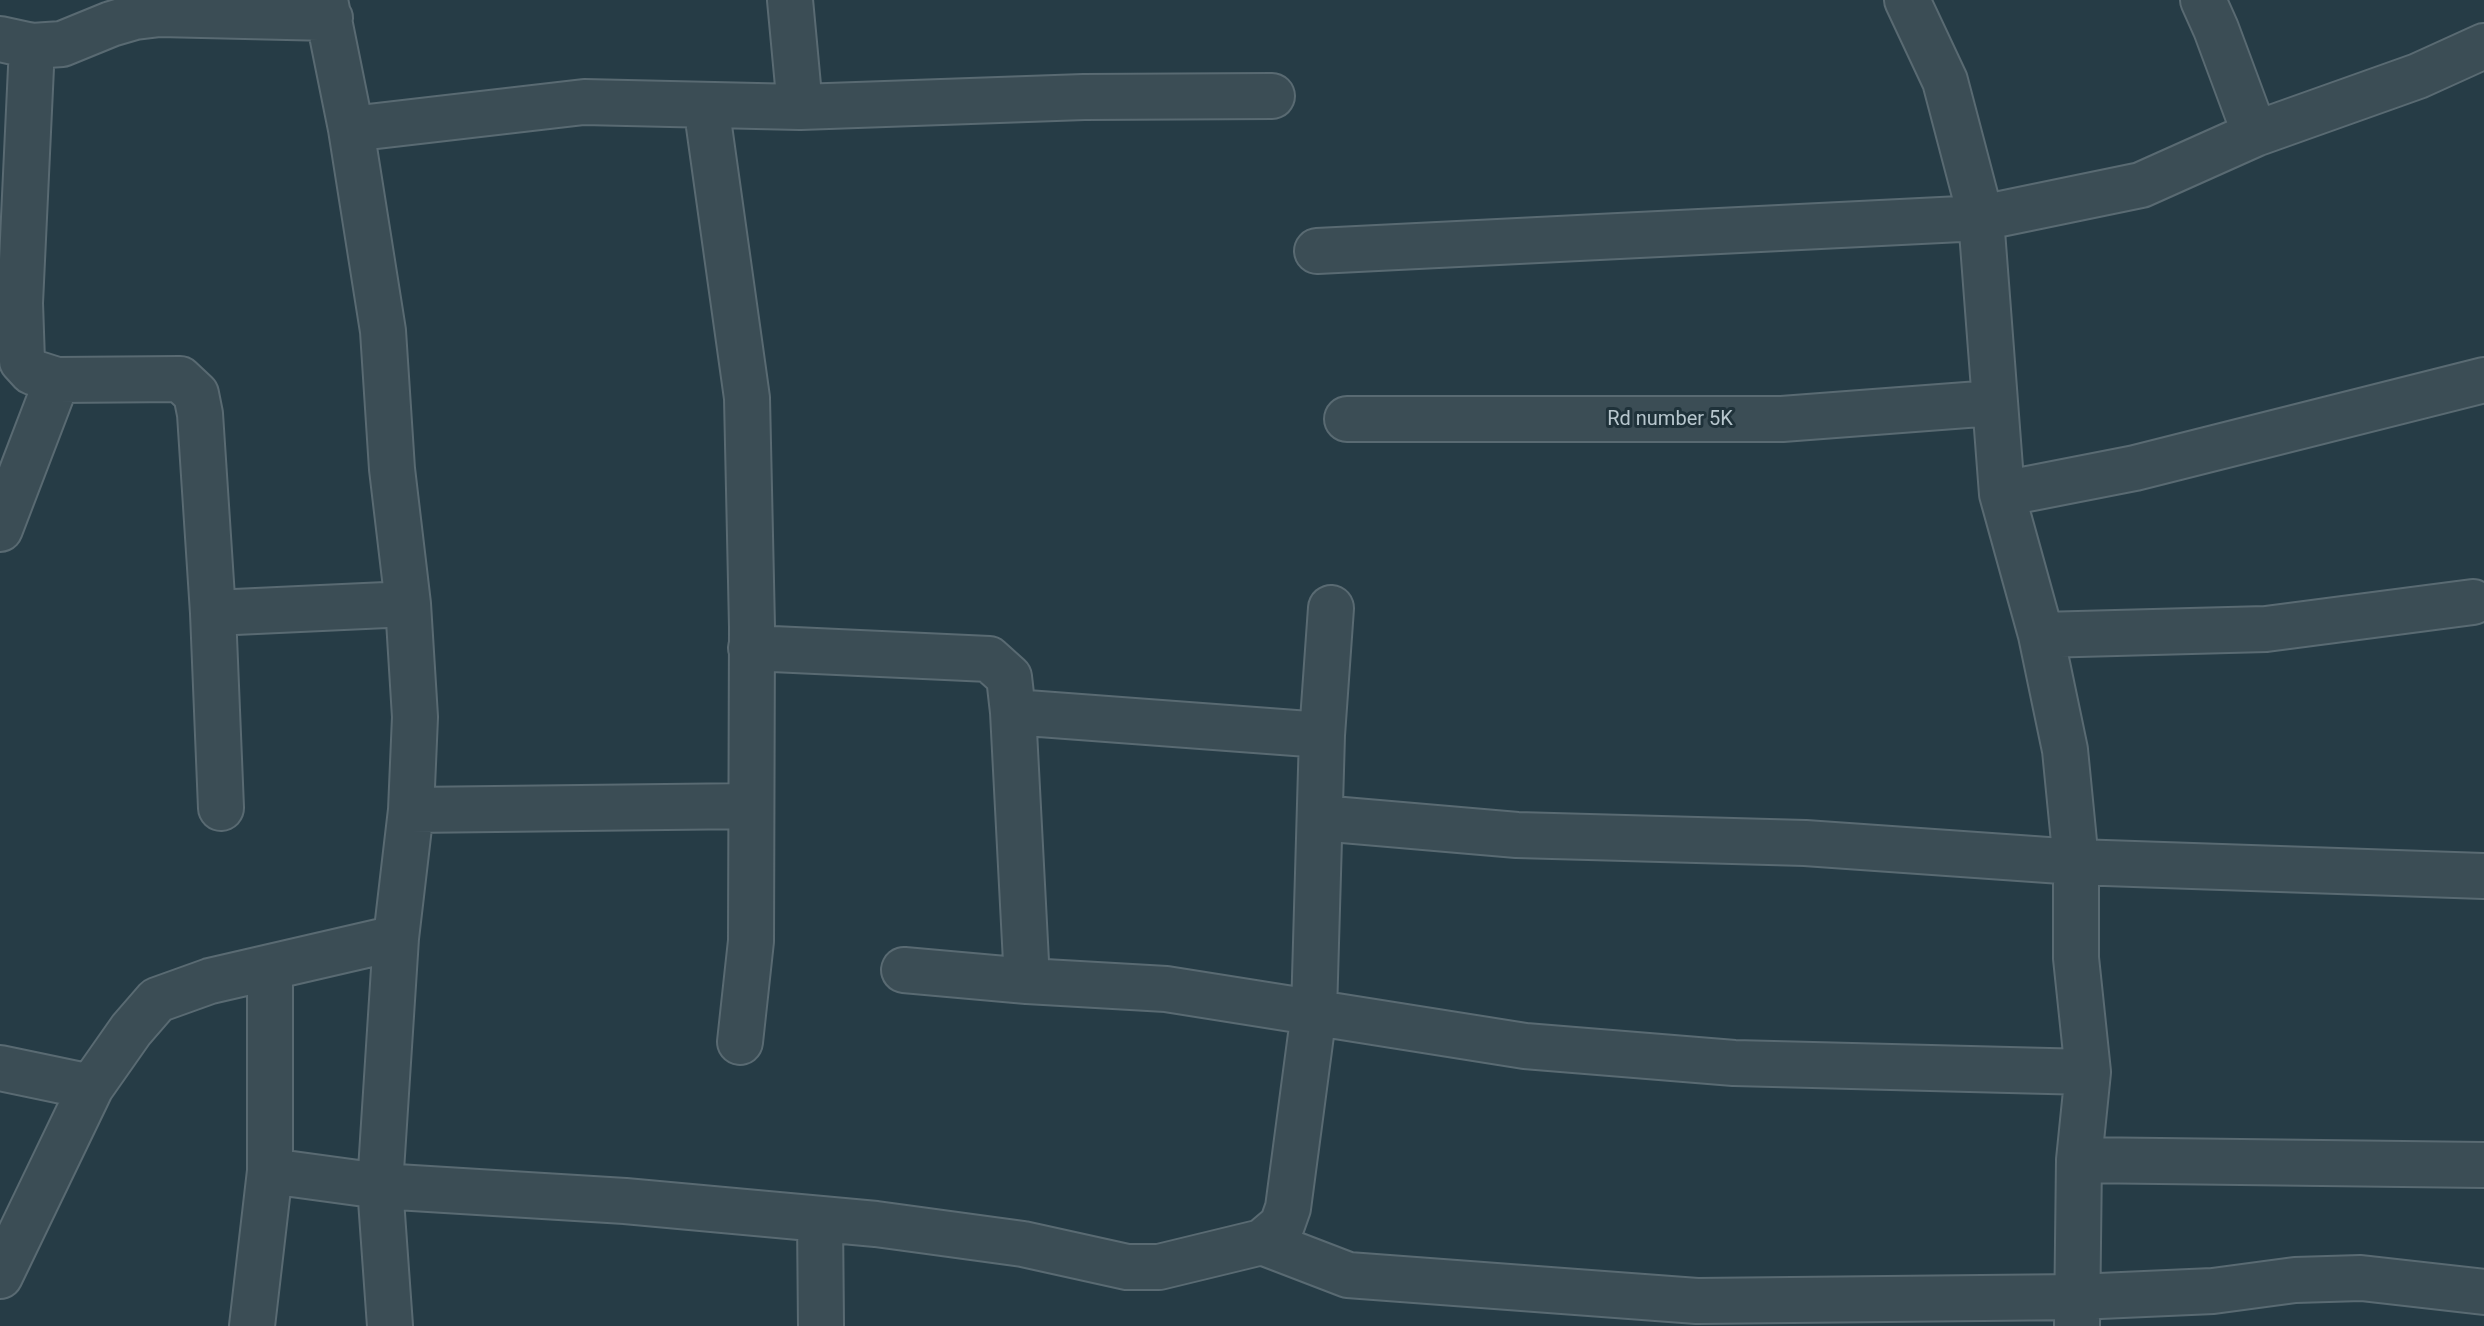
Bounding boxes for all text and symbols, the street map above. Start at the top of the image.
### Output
street label: Rd number 5K [1607,408,1733,432]

